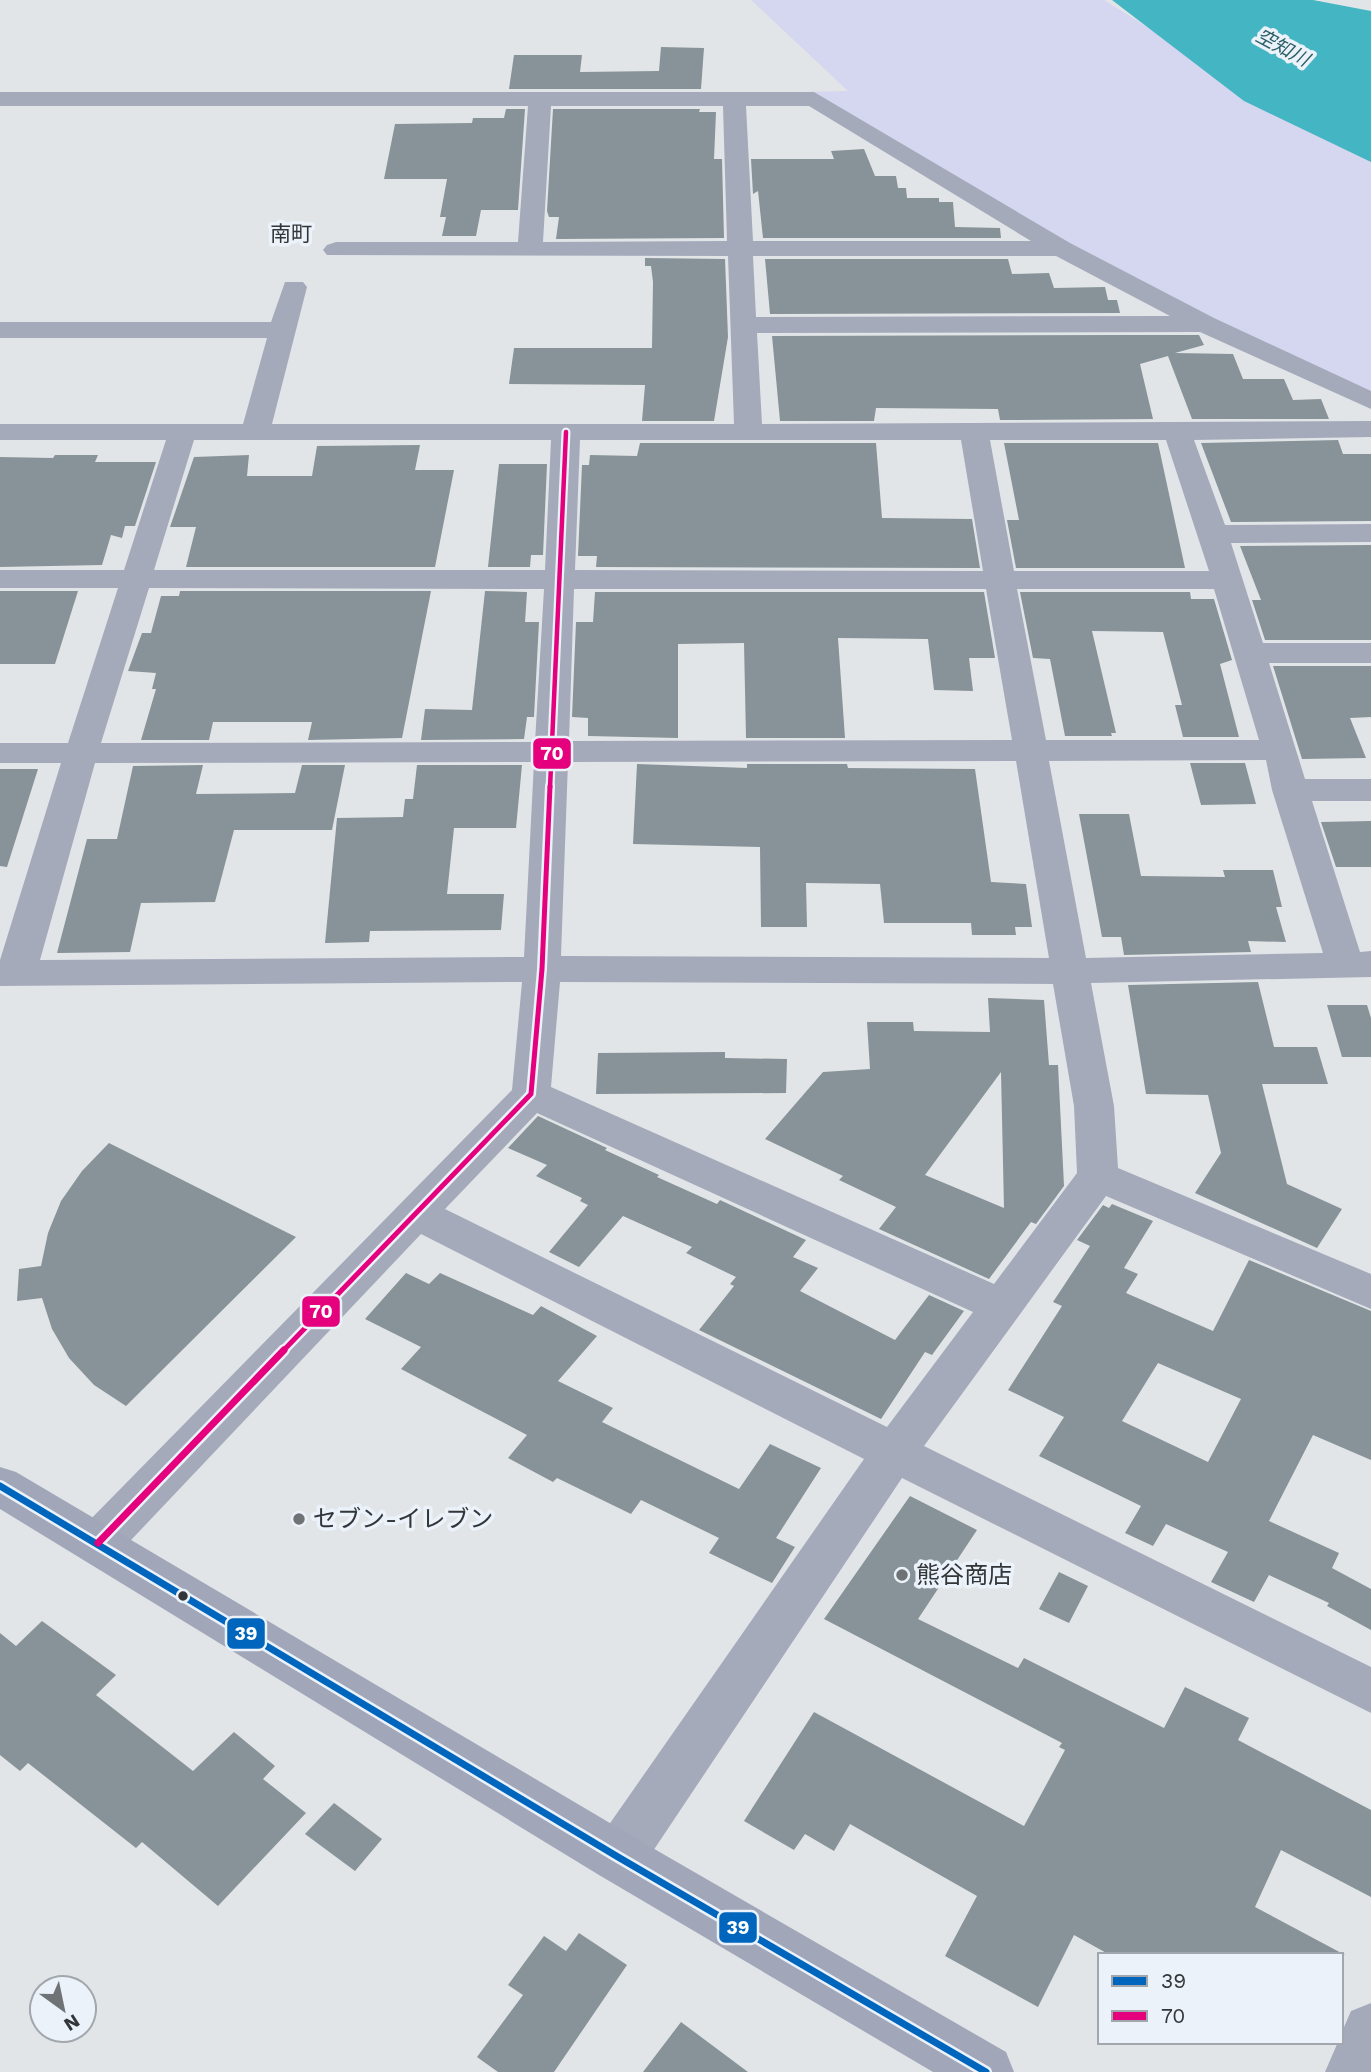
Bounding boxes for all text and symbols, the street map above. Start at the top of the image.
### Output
water label: 空知川 [1252,24,1315,72]
district label: 南町 [270,221,312,246]
line badge: 70 [532,737,572,770]
text: 70 [540,742,564,765]
line badge: 70 [301,1295,341,1328]
text: 70 [309,1300,333,1323]
place label: セブン-イレブン [313,1505,493,1533]
marker: セブン-イレブン [291,1511,307,1527]
place label: 熊谷商店 [916,1561,1012,1589]
marker: 熊谷商店 [894,1567,910,1583]
unlabelled marker [176,1589,190,1603]
line badge: 39 [226,1617,266,1650]
text: 39 [235,1622,257,1645]
line badge: 39 [718,1911,758,1944]
text: 39 [727,1916,749,1939]
legend [1098,1953,1343,2044]
text: 39 [1161,1968,1186,1993]
north arrow [28,1974,98,2044]
text: 70 [1161,2003,1185,2028]
text: N [60,2009,84,2036]

